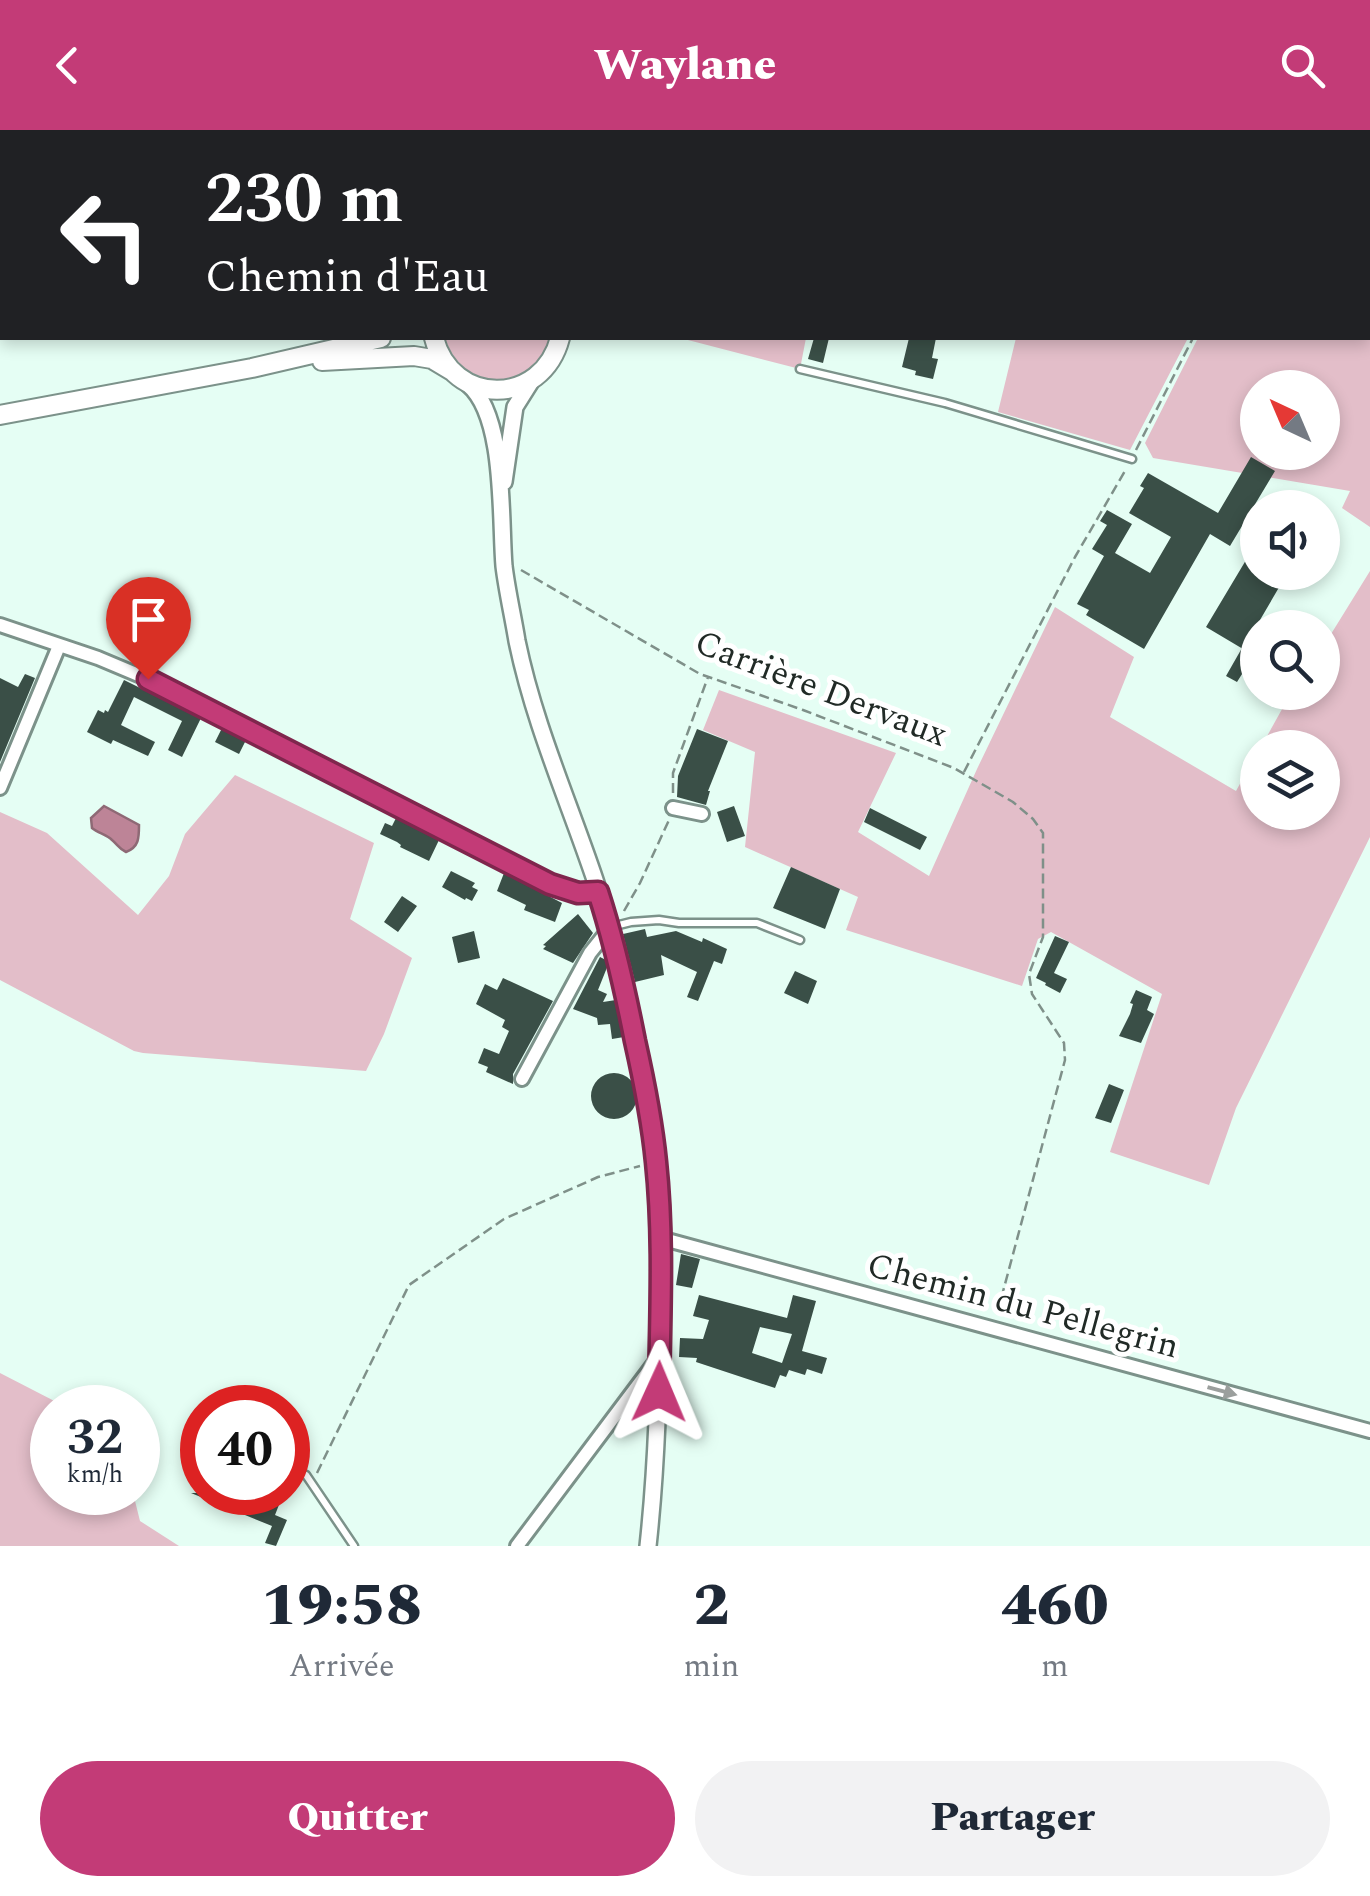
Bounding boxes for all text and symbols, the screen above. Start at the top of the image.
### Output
text: Waylane [594,31,776,100]
icon: back [40,38,95,93]
icon: search [1275,38,1330,93]
text: 230 m [205,147,403,253]
icon: left [40,170,170,300]
text: Chemin d'Eau [205,243,489,312]
north arrow [1240,370,1340,470]
map controls [1240,370,1340,830]
button: sound [1240,490,1340,590]
pin [106,577,191,680]
icon: arrive [121,592,176,647]
button: search [1240,610,1340,710]
street label: Carrière Dervaux [687,616,955,762]
button: layers [1240,730,1340,830]
street label: Chemin du Pellegrin [861,1239,1185,1373]
position arrow [607,1340,711,1444]
one-way arrow [1207,1383,1238,1399]
speed limit sign: 40 [180,1385,310,1515]
text: 32 [67,1400,123,1476]
text: km/h [67,1456,123,1494]
text: 19:58 [261,1560,422,1652]
text: 2 [693,1560,729,1652]
text: 460 [1001,1560,1109,1652]
text: Arrivée [289,1642,395,1691]
text: min [683,1642,739,1691]
text: m [1041,1642,1068,1691]
button: Quitter [40,1761,675,1876]
button: Partager [695,1761,1330,1876]

